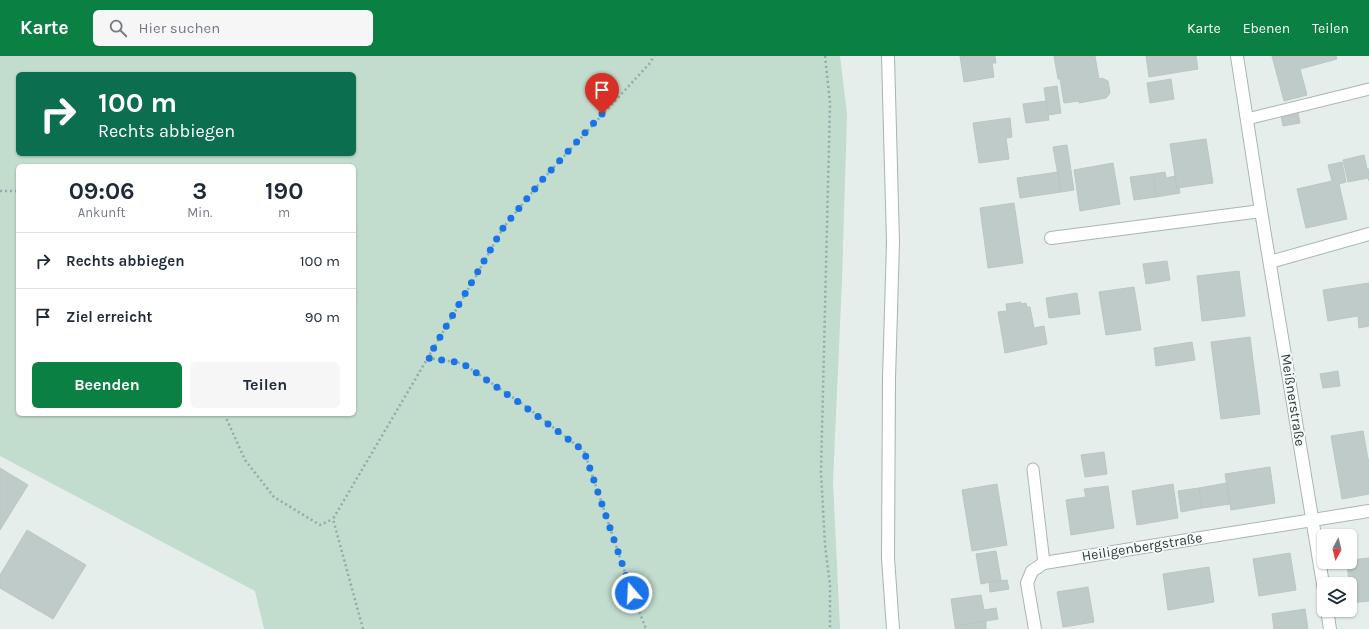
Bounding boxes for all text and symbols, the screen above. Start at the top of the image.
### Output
search box [93,10,373,46]
text: Karte [20,17,69,39]
icon: search [107,17,129,39]
text: Hier suchen [139,19,220,37]
text: Karte [1187,20,1221,37]
text: Ebenen [1243,20,1290,37]
text: Teilen [1312,20,1349,37]
pin [585,73,619,114]
icon: arrive [591,79,613,101]
text: 100 m [98,86,177,119]
icon: right [32,88,84,140]
text: Rechts abbiegen [98,120,235,142]
text: 09:06 [69,177,135,205]
text: 3 [192,177,207,205]
text: 190 [265,177,303,205]
text: Ankunft [78,205,126,220]
text: Min. [187,205,212,220]
text: m [278,205,290,220]
icon: right [32,250,54,272]
text: Rechts abbiegen [66,252,185,270]
text: 100 m [300,252,340,270]
icon: arrive [32,306,54,328]
text: Ziel erreicht [66,308,152,326]
text: 90 m [305,308,340,326]
street label: Meißnerstraße [1277,352,1309,448]
button: Beenden [32,362,182,408]
button: Teilen [190,362,340,408]
street label: Heiligenbergstraße [1081,529,1203,565]
north arrow [1317,529,1357,569]
map controls [1317,529,1357,617]
position arrow [611,572,653,614]
button: layers [1317,577,1357,617]

